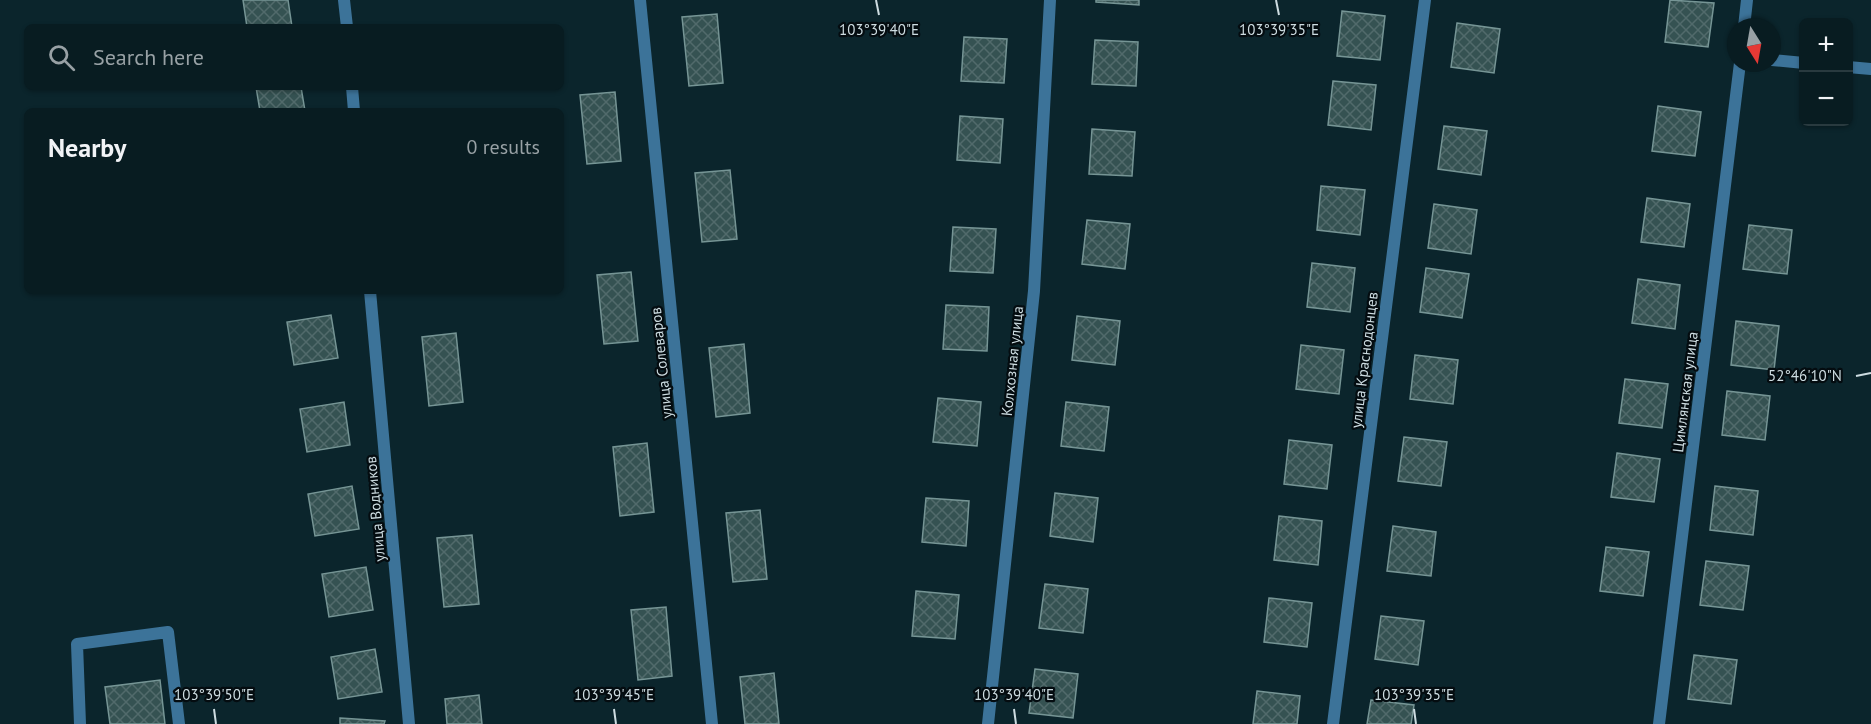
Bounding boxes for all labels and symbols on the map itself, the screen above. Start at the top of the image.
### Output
north arrow [1727,18,1781,72]
text: 103°39'40"E [839,20,919,39]
text: 103°39'35"E [1239,20,1319,39]
street label: улица Краснодонцев [1346,291,1382,429]
street label: Колхозная улица [997,305,1027,417]
street label: улица Солеваров [646,306,676,420]
street label: Цимлянская улица [1668,330,1702,454]
text: 52°46'10"N [1768,366,1842,385]
street label: улица Водников [361,455,389,563]
text: 103°39'50"E [174,685,254,704]
text: 103°39'45"E [574,685,654,704]
text: 103°39'40"E [974,685,1054,704]
text: 103°39'35"E [1374,685,1454,704]

